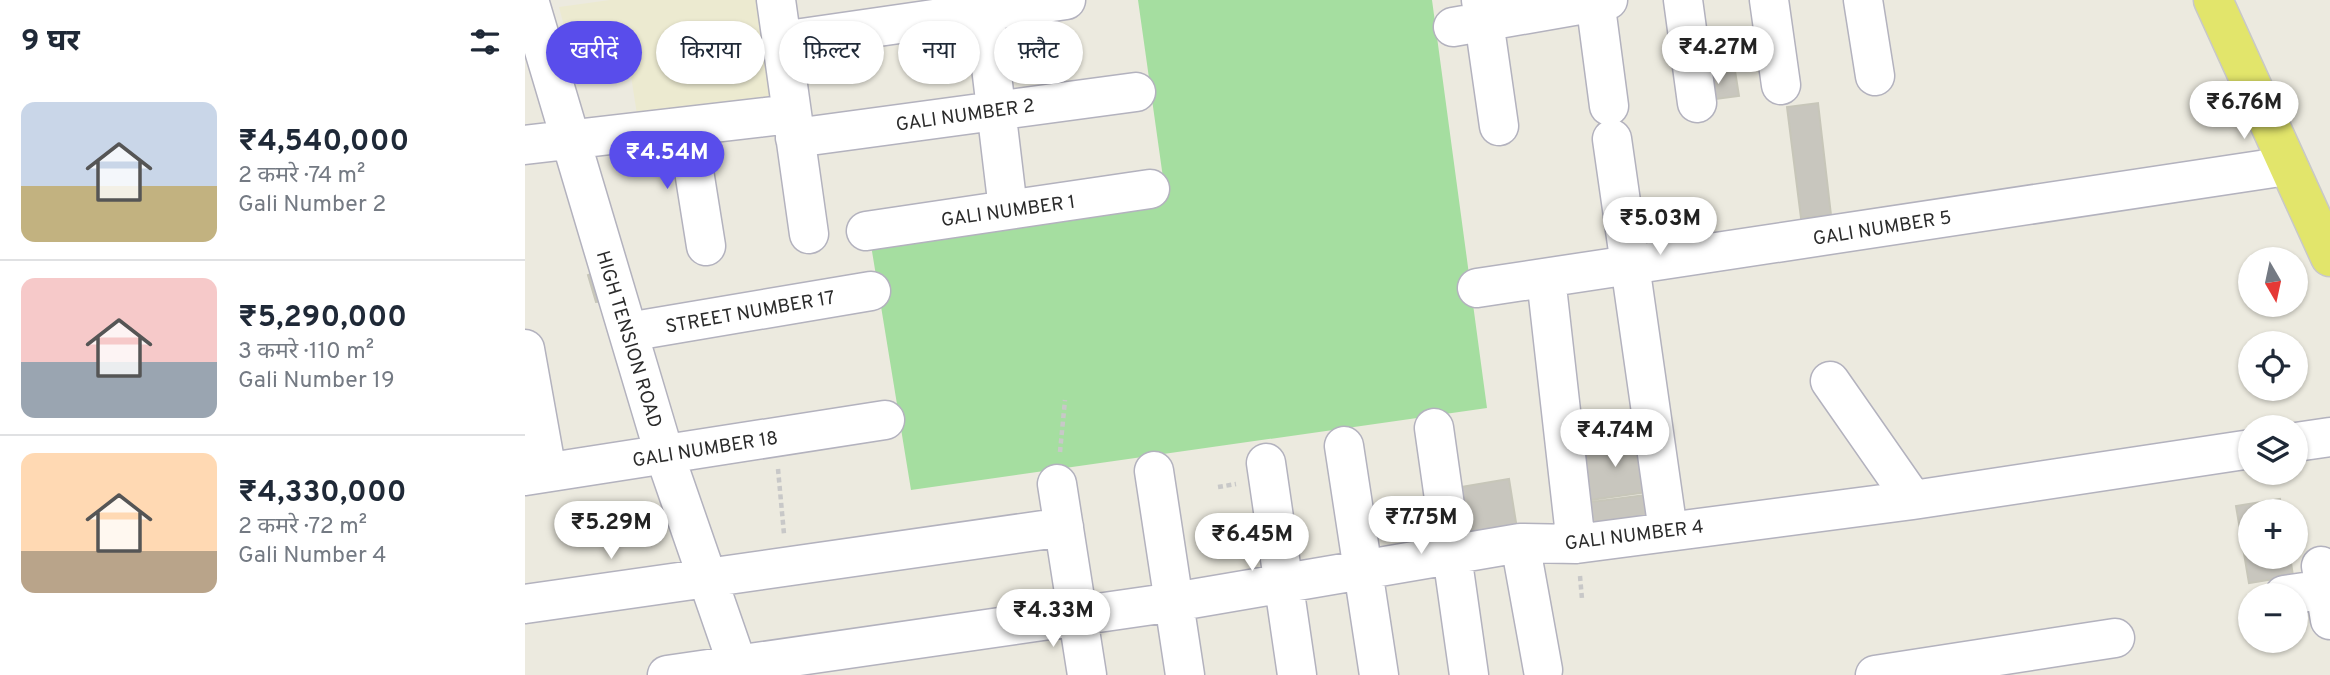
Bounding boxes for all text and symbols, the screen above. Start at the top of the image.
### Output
chip: खरीदें [546,21,642,84]
chip: किराया [656,21,765,84]
chip: फ़िल्टर [779,21,884,84]
chip: नया [898,21,980,84]
chip: फ़्लैट [994,21,1083,84]
icon: filters [466,23,504,61]
text: 9 घर [21,24,80,61]
pin: ₹4.27M [1661,27,1775,86]
text: ₹4.27M [1678,34,1758,63]
pin: ₹6.76M [2187,82,2301,141]
text: ₹6.76M [2206,89,2282,118]
street label: GALI NUMBER 2 [894,94,1036,138]
text: ₹4,540,000 [238,124,409,161]
icon: home [77,130,161,214]
pin: ₹4.54M [610,132,724,191]
text: ₹4.54M [625,139,709,168]
text: 2 कमरे · 74 m² [238,162,365,191]
text: Gali Number 2 [238,191,386,220]
street label: GALI NUMBER 1 [940,191,1077,233]
pin: ₹5.03M [1603,198,1717,257]
text: ₹5.03M [1619,205,1701,234]
street label: GALI NUMBER 5 [1811,206,1953,252]
north arrow [2238,247,2308,317]
map controls [2238,247,2308,653]
street label: HIGH TENSION ROAD [590,248,666,431]
street label: STREET NUMBER 17 [664,286,837,340]
text: ₹5,290,000 [238,300,407,337]
icon: home [77,306,161,390]
button: locate [2238,331,2308,401]
text: 3 कमरे · 110 m² [238,338,374,367]
text: Gali Number 19 [238,367,395,396]
pin: ₹4.74M [1558,410,1672,469]
button: layers [2238,415,2308,485]
text: ₹4.74M [1576,417,1654,446]
street label: GALI NUMBER 18 [631,427,780,473]
text: ₹4,330,000 [238,475,407,512]
icon: home [77,481,161,565]
pin: ₹7.75M [1364,496,1478,556]
button: + [2238,499,2308,569]
pin: ₹5.29M [554,502,668,561]
text: ₹7.75M [1384,504,1458,533]
text: ₹5.29M [570,509,652,538]
text: 2 कमरे · 72 m² [238,513,367,542]
pin: ₹6.45M [1195,514,1309,573]
street label: GALI NUMBER 4 [1563,516,1705,556]
text: ₹6.45M [1211,521,1293,550]
text: Gali Number 4 [238,542,387,571]
button: − [2238,583,2308,653]
pin: ₹4.33M [996,590,1110,649]
text: ₹4.33M [1012,597,1094,626]

